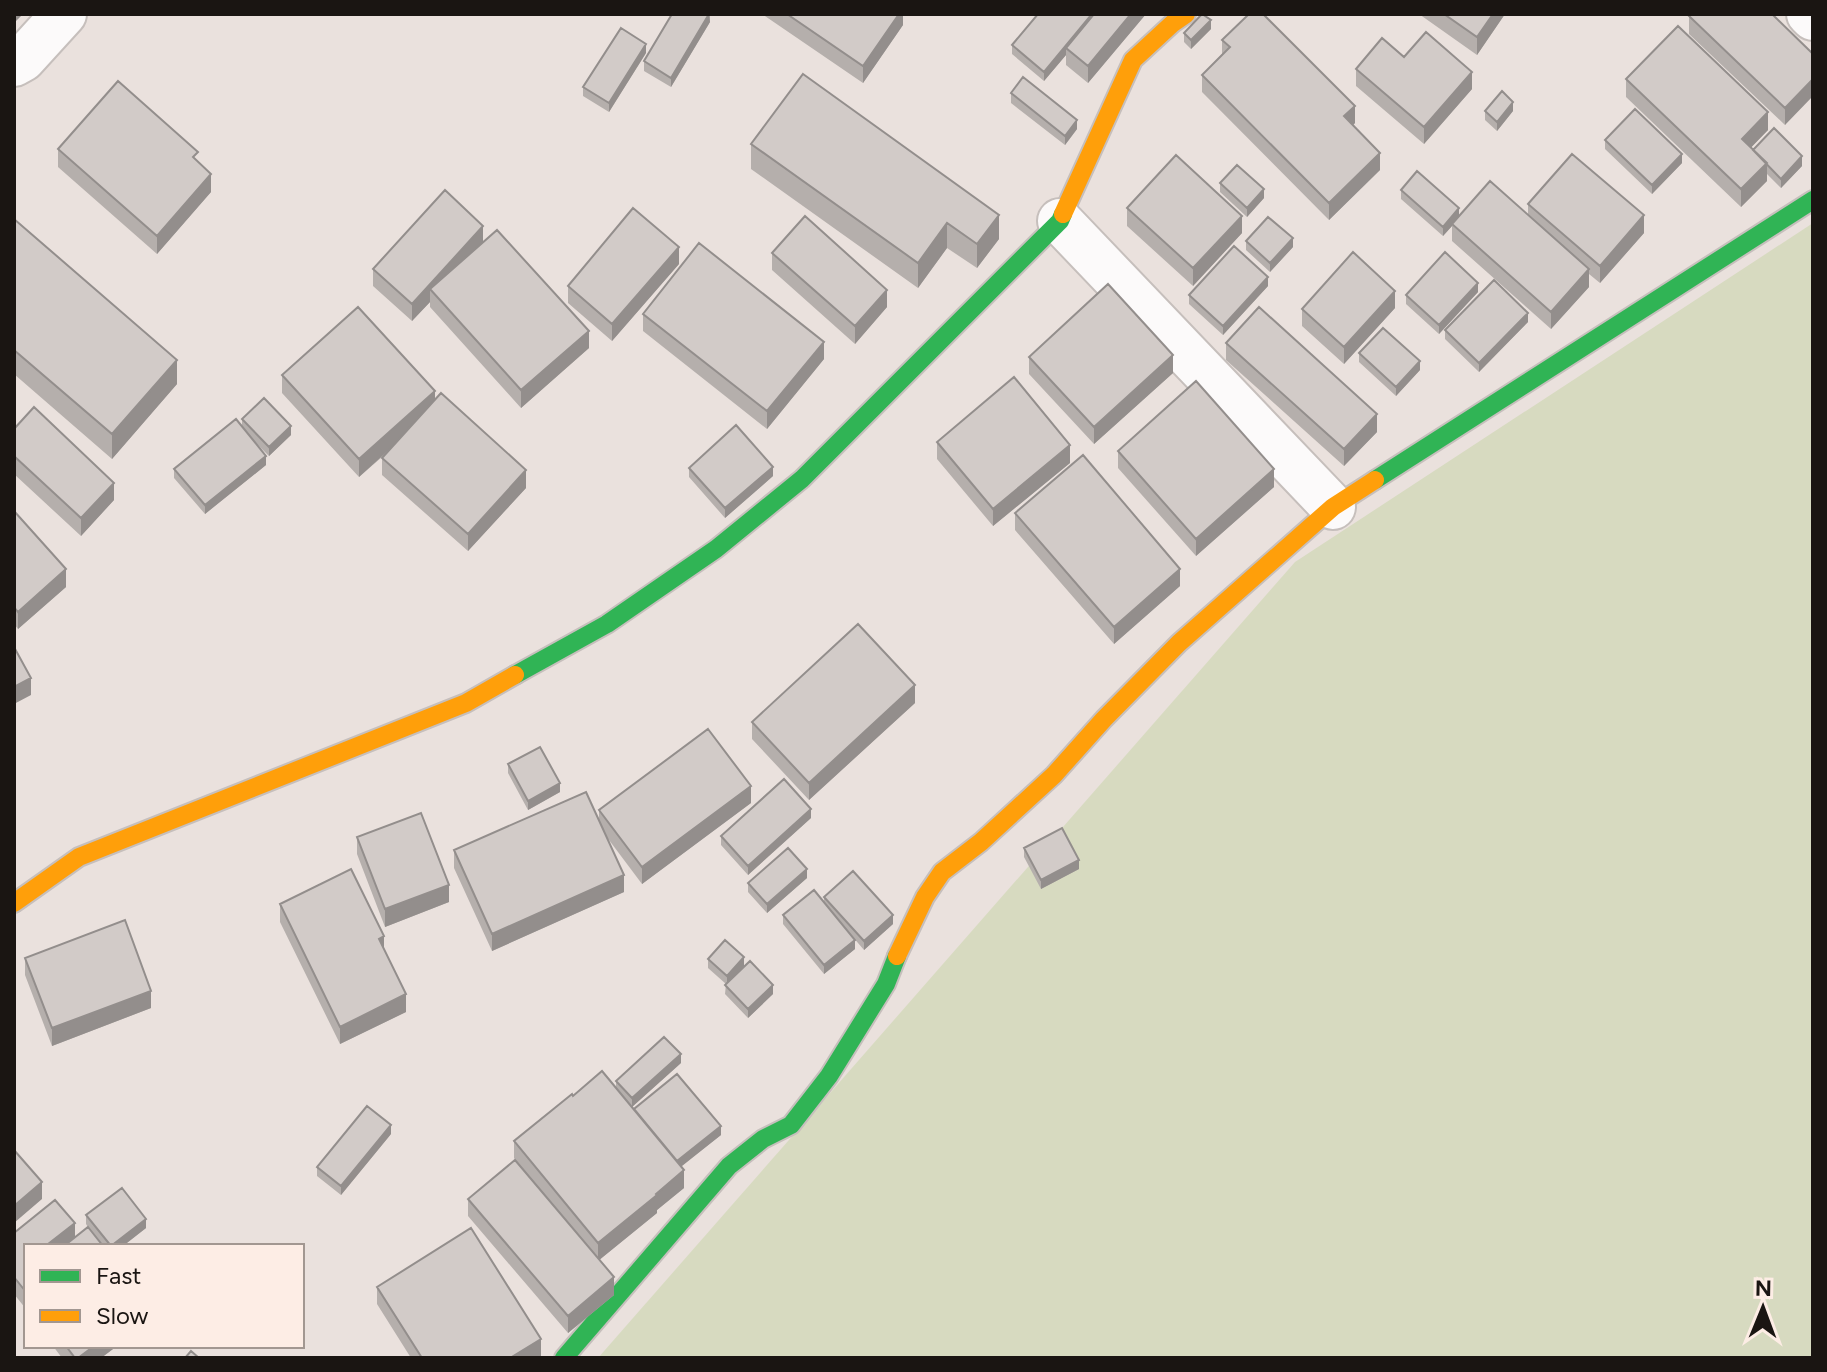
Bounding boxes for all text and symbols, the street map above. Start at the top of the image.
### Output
legend [24,1244,304,1348]
text: Fast [96,1261,141,1290]
north arrow [1723,1268,1803,1348]
text: N [1755,1275,1772,1302]
text: Slow [96,1301,149,1330]

